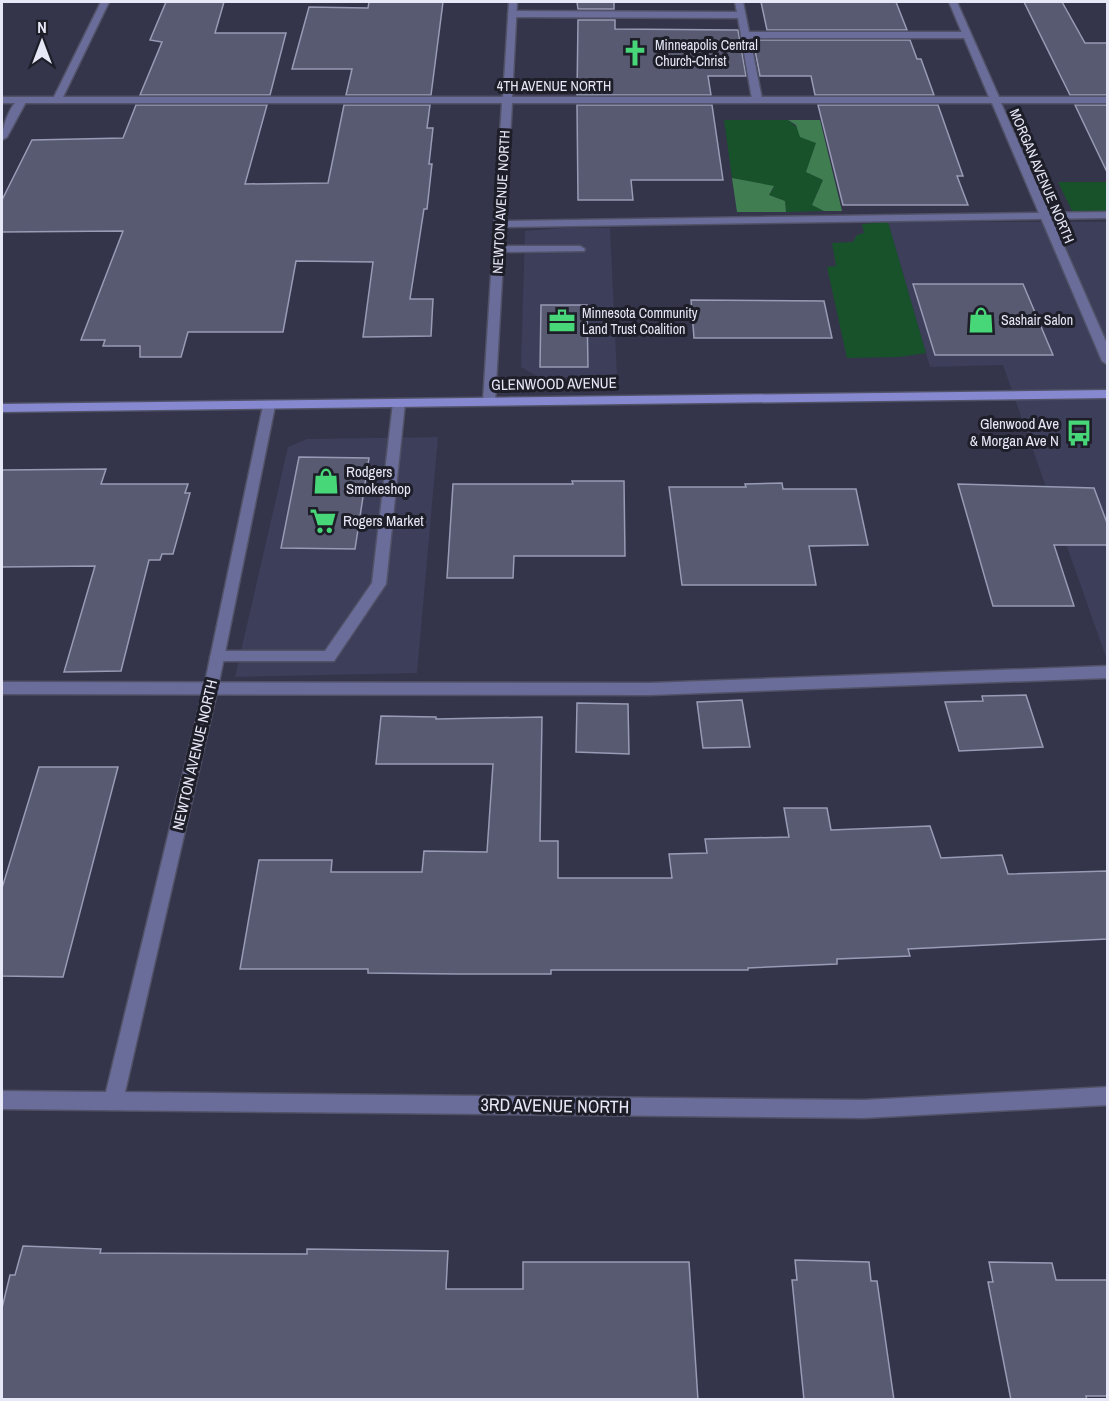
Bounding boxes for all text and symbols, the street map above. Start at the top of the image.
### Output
north arrow [12,12,72,72]
text: N [37,16,47,38]
place label: Minneapolis Central Church-Christ [655,36,758,70]
church icon: Minneapolis Central Church-Christ [620,38,650,68]
street label: 4TH AVENUE NORTH [497,77,611,95]
street label: MORGAN AVENUE NORTH [1006,106,1078,246]
street label: NEWTON AVENUE NORTH [488,130,514,274]
place label: Minnesota Community Land Trust Coalition [582,304,698,338]
shop icon: Sashair Salon [966,305,996,335]
office icon: Minnesota Community Land Trust Coalition [547,306,577,336]
place label: Sashair Salon [1001,311,1073,329]
street label: GLENWOOD AVENUE [491,372,617,395]
place label: Glenwood Ave & Morgan Ave N [970,413,1059,451]
bus stop icon: Glenwood Ave & Morgan Ave N [1064,418,1094,448]
place label: Rodgers Smokeshop [346,461,411,499]
shop icon: Rodgers Smokeshop [311,466,341,496]
supermarket icon: Rogers Market [308,506,338,536]
place label: Rogers Market [343,510,424,531]
street label: NEWTON AVENUE NORTH [167,678,222,832]
street label: 3RD AVENUE NORTH [480,1092,630,1119]

